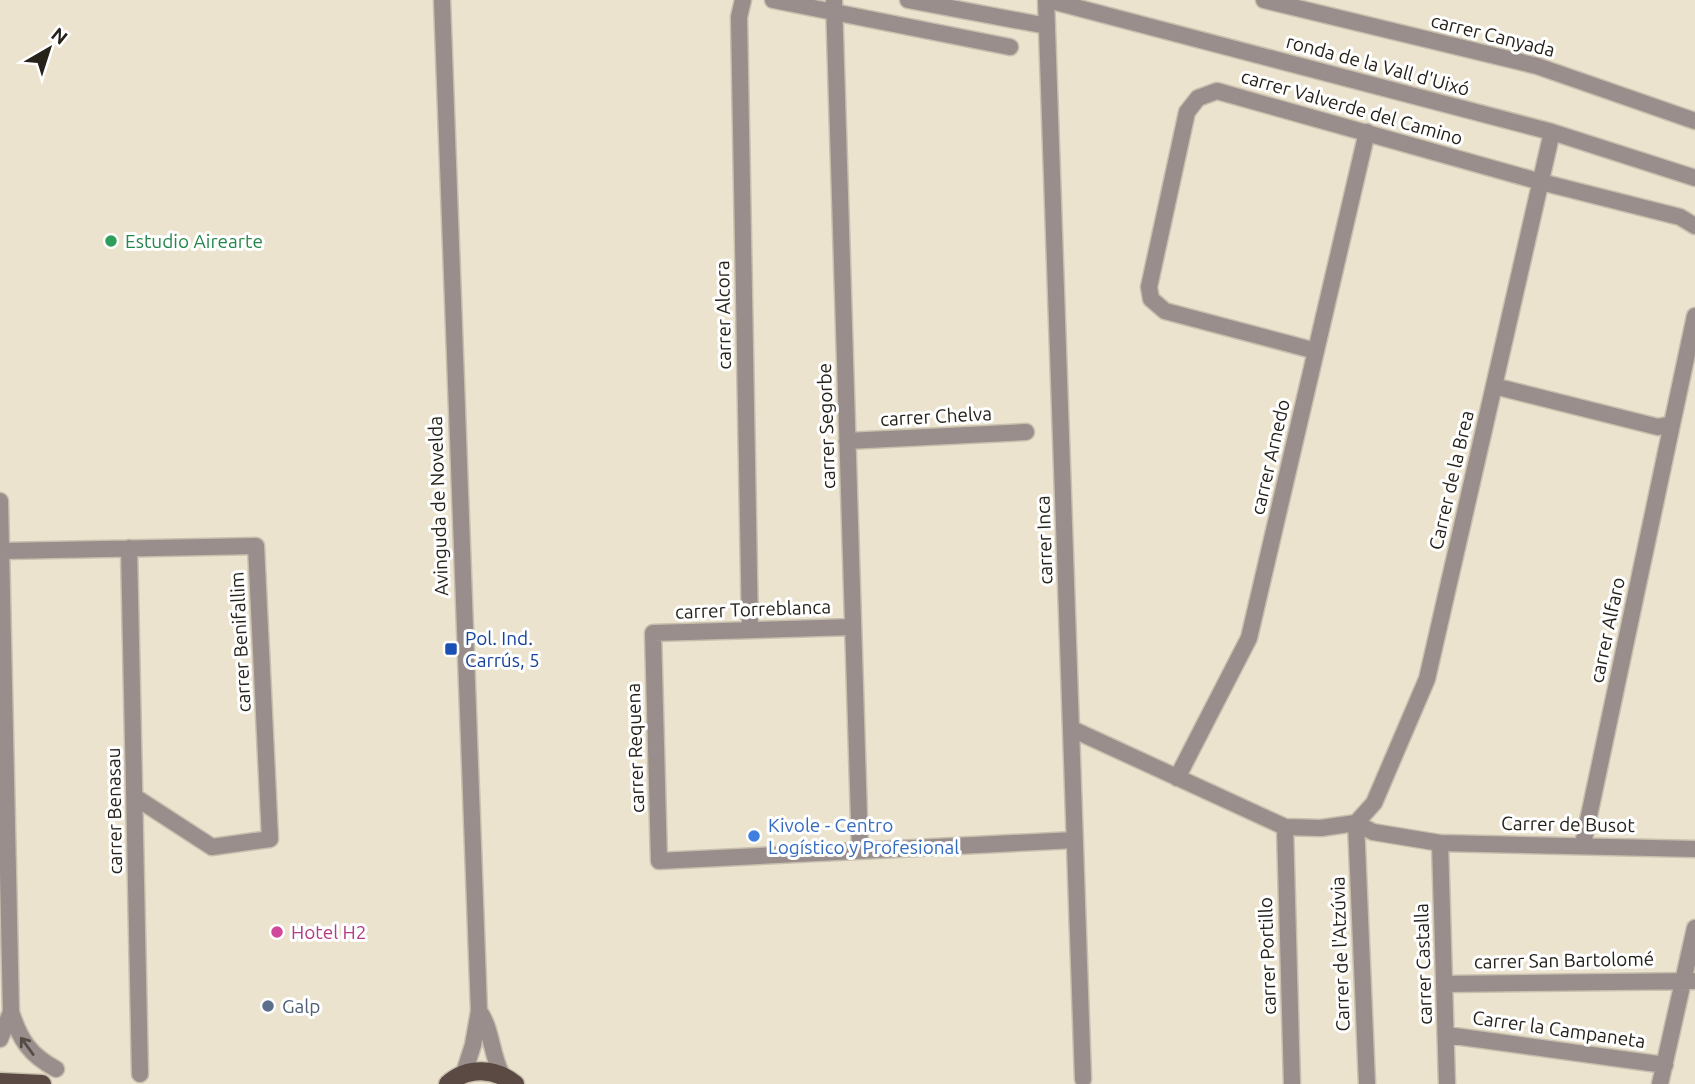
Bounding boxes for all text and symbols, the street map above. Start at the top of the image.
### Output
street label: carrer Canyada [1429,9,1557,61]
north arrow [14,14,84,84]
text: N [47,23,72,49]
street label: ronda de la Vall d'Uixó [1284,30,1472,100]
street label: carrer Valverde del Camino [1239,65,1465,149]
place label: Estudio Airearte [125,230,263,252]
marker: Estudio Airearte [103,233,119,249]
street label: carrer Alcora [711,260,735,370]
street label: carrer Segorbe [813,363,839,489]
street label: carrer Arnedo [1246,397,1294,517]
street label: carrer Chelva [880,402,992,430]
street label: Carrer de la Brea [1424,408,1478,552]
street label: Avinguda de Novelda [424,416,452,596]
street label: carrer Inca [1031,495,1057,585]
street label: carrer Benifallim [225,571,255,713]
street label: carrer Alfaro [1585,575,1629,685]
street label: carrer Torreblanca [675,595,831,623]
place label: Pol. Ind. Carrús, 5 [465,627,540,671]
marker: Pol. Ind. Carrús, 5 [443,641,459,657]
street label: carrer Requena [622,682,648,814]
street label: carrer Benasau [102,747,126,875]
street label: Carrer de Busot [1501,812,1635,836]
place label: Kivole - Centro Logístico y Profesional [768,814,959,858]
marker: Kivole - Centro Logístico y Profesional [746,828,762,844]
street label: Carrer de l'Atzúvia [1326,876,1354,1032]
street label: carrer Portillo [1254,897,1280,1015]
street label: carrer Castalla [1410,903,1436,1025]
place label: Hotel H2 [291,921,367,943]
marker: Hotel H2 [269,924,285,940]
street label: carrer San Bartolomé [1474,947,1654,973]
place label: Galp [282,995,320,1017]
marker: Galp [260,998,276,1014]
street label: Carrer la Campaneta [1471,1006,1647,1052]
one-way arrow [20,1037,34,1056]

